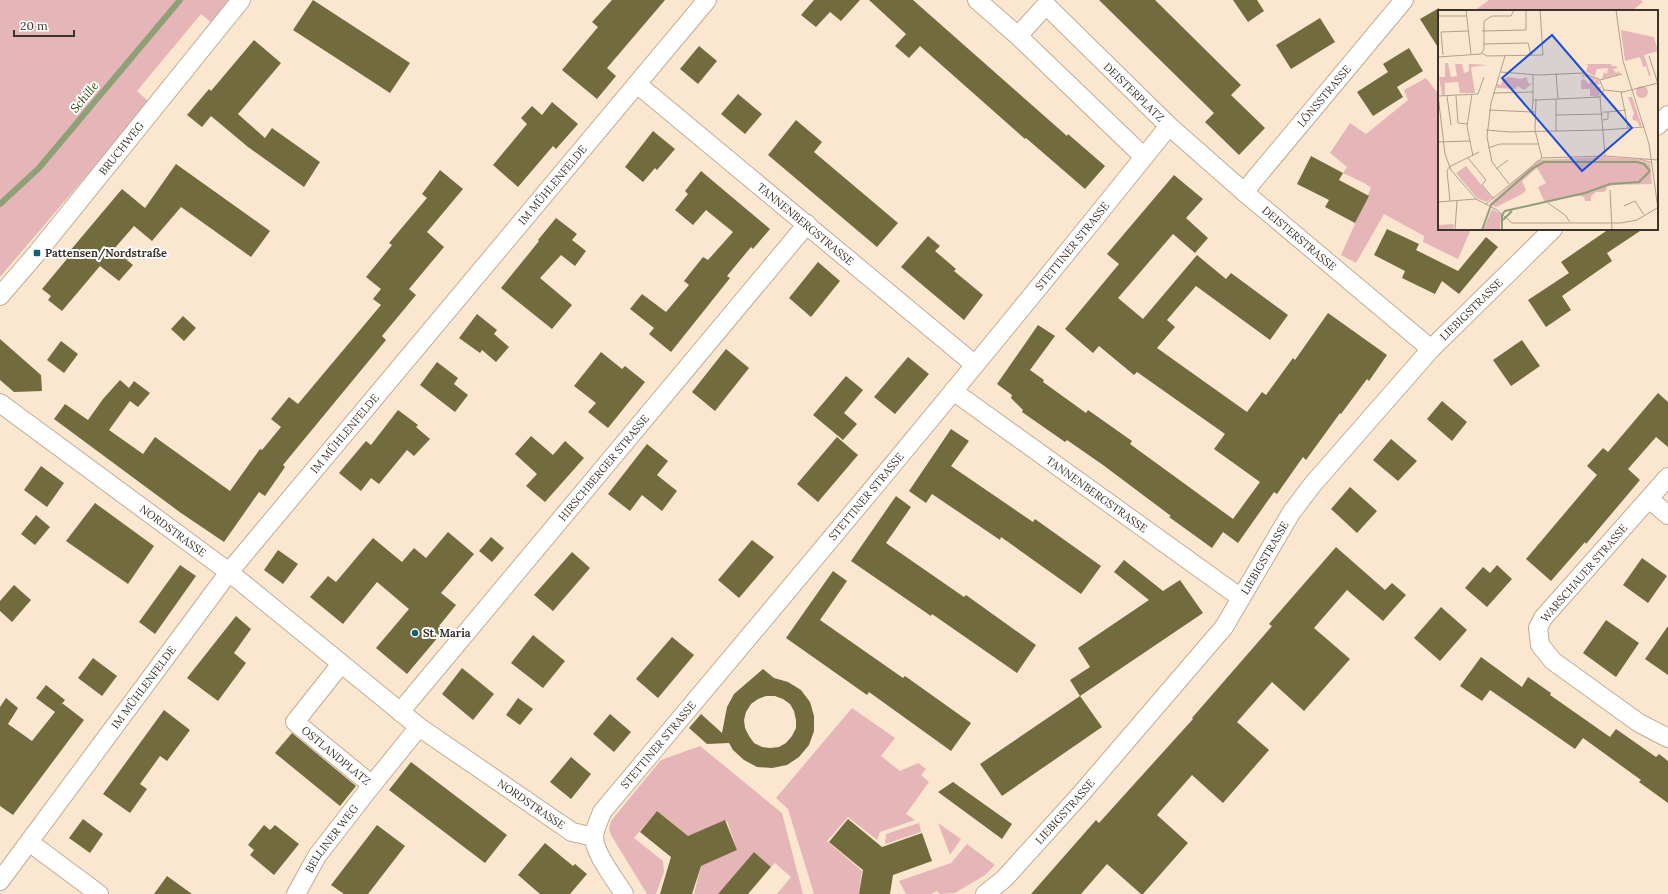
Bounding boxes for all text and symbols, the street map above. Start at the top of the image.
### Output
inset map [1438,10,1658,230]
scale bar [14,12,74,38]
text: 20 m [20,18,48,33]
street label: DEISTERPLATZ [1101,59,1168,125]
street label: LÖNSSTRASSE [1294,62,1354,130]
water label: Schille [67,78,101,116]
street label: BRUCHWEG [96,119,147,178]
street label: IM MÜHLENFELDE [515,142,590,228]
street label: TANNENBERGSTRASSE [754,180,857,268]
street label: STETTINER STRASSE [1032,199,1112,293]
street label: DEISTERSTRASSE [1259,203,1339,274]
place label: Pattensen/Nordstraße [45,246,167,261]
marker: Pattensen/Nordstraße [32,248,42,258]
street label: LIEBIGSTRASSE [1437,275,1506,343]
street label: IM MÜHLENFELDE [307,391,382,476]
street label: HIRSCHBERGER STRASSE [555,412,652,524]
street label: STETTINER STRASSE [826,450,907,543]
street label: TANNENBERGSTRASSE [1043,453,1150,536]
street label: NORDSTRASSE [137,502,209,560]
street label: LIEBIGSTRASSE [1238,519,1292,597]
street label: WARSCHAUER STRASSE [1538,521,1630,625]
place label: St. Maria [423,626,471,640]
marker: St. Maria [410,628,420,638]
street label: IM MÜHLENFELDE [108,643,179,731]
street label: STETTINER STRASSE [618,698,699,792]
street label: OSTLANDPLATZ [298,723,374,788]
street label: NORDSTRASSE [495,776,568,832]
street label: LIEBIGSTRASSE [1032,776,1098,847]
street label: BELLINER WEG [302,801,362,875]

